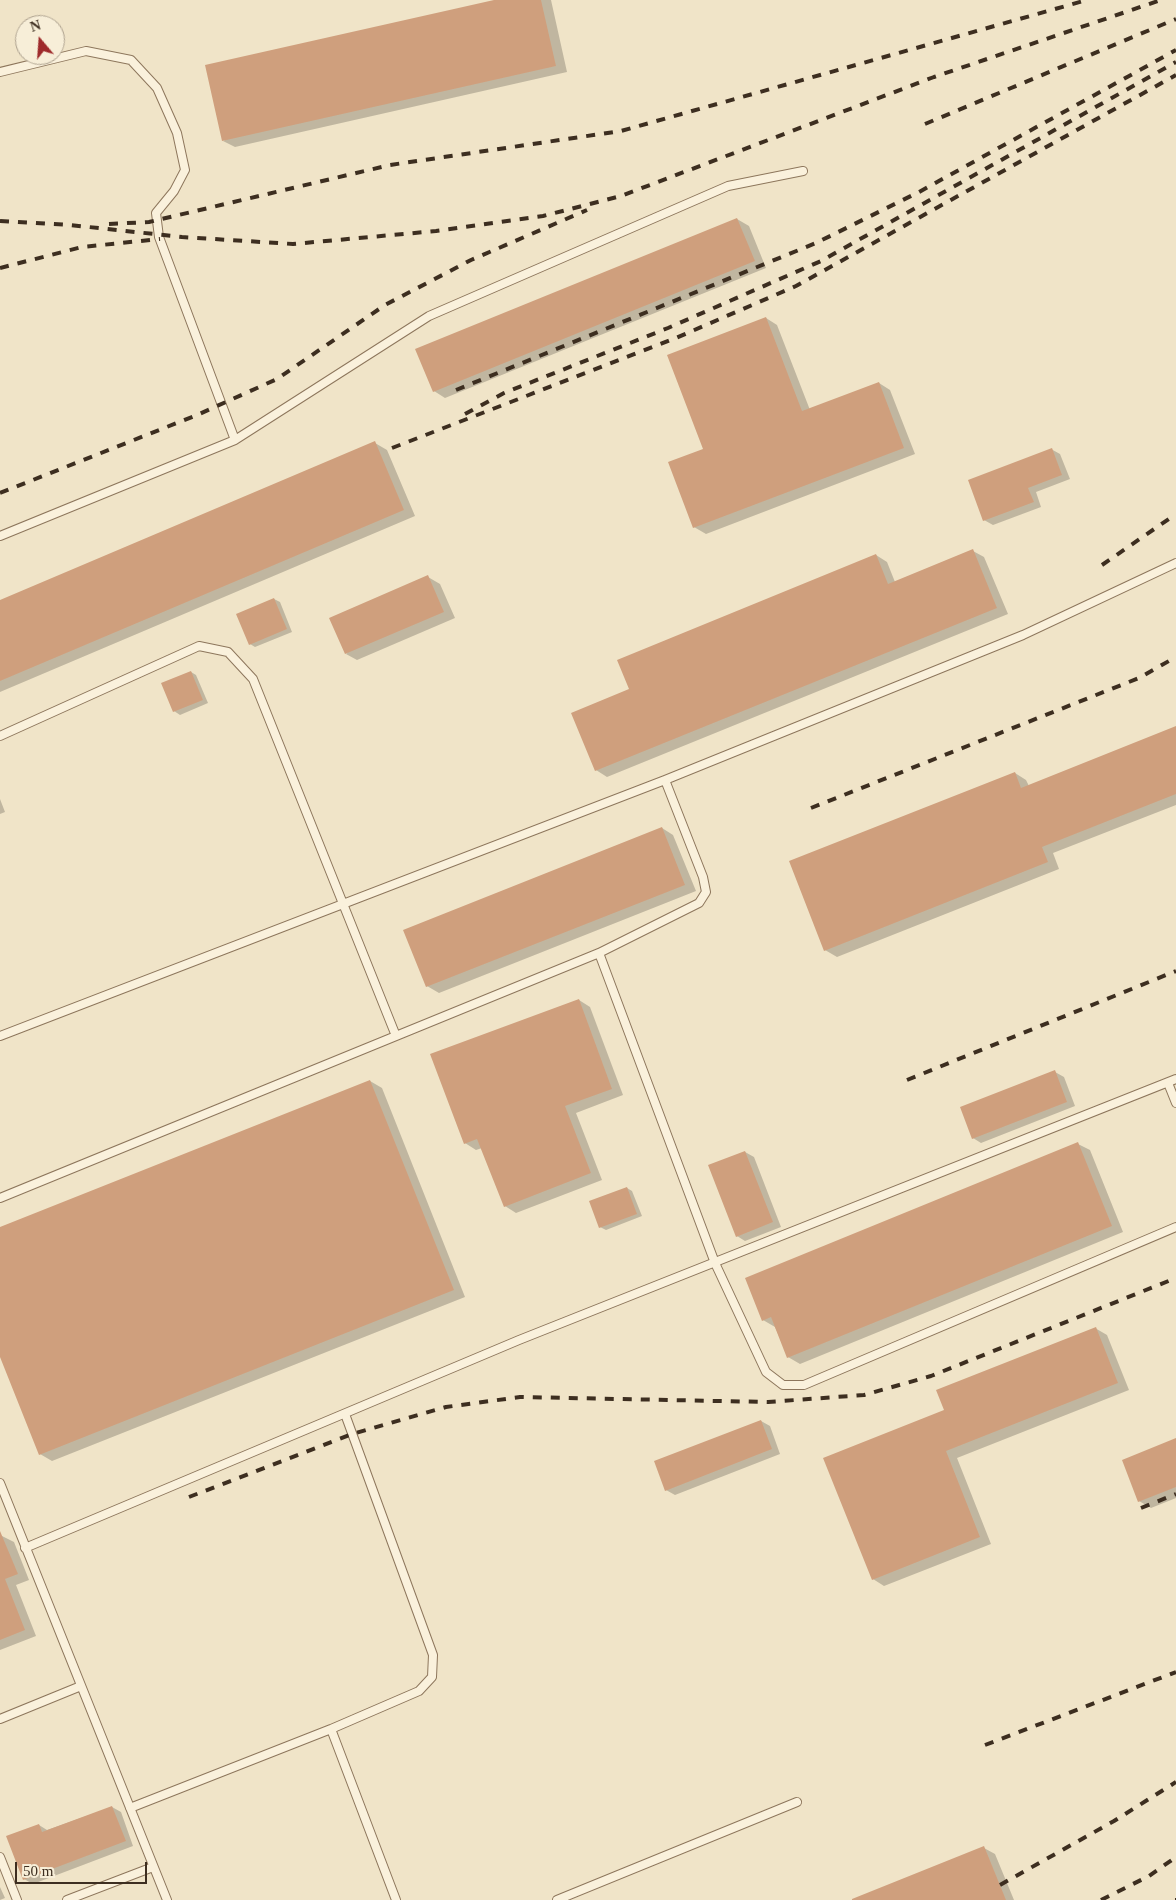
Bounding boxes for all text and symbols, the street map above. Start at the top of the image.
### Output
north arrow [15,15,65,65]
text: N [28,18,43,35]
scale bar [18,1852,150,1884]
text: 50 m [23,1863,53,1879]

